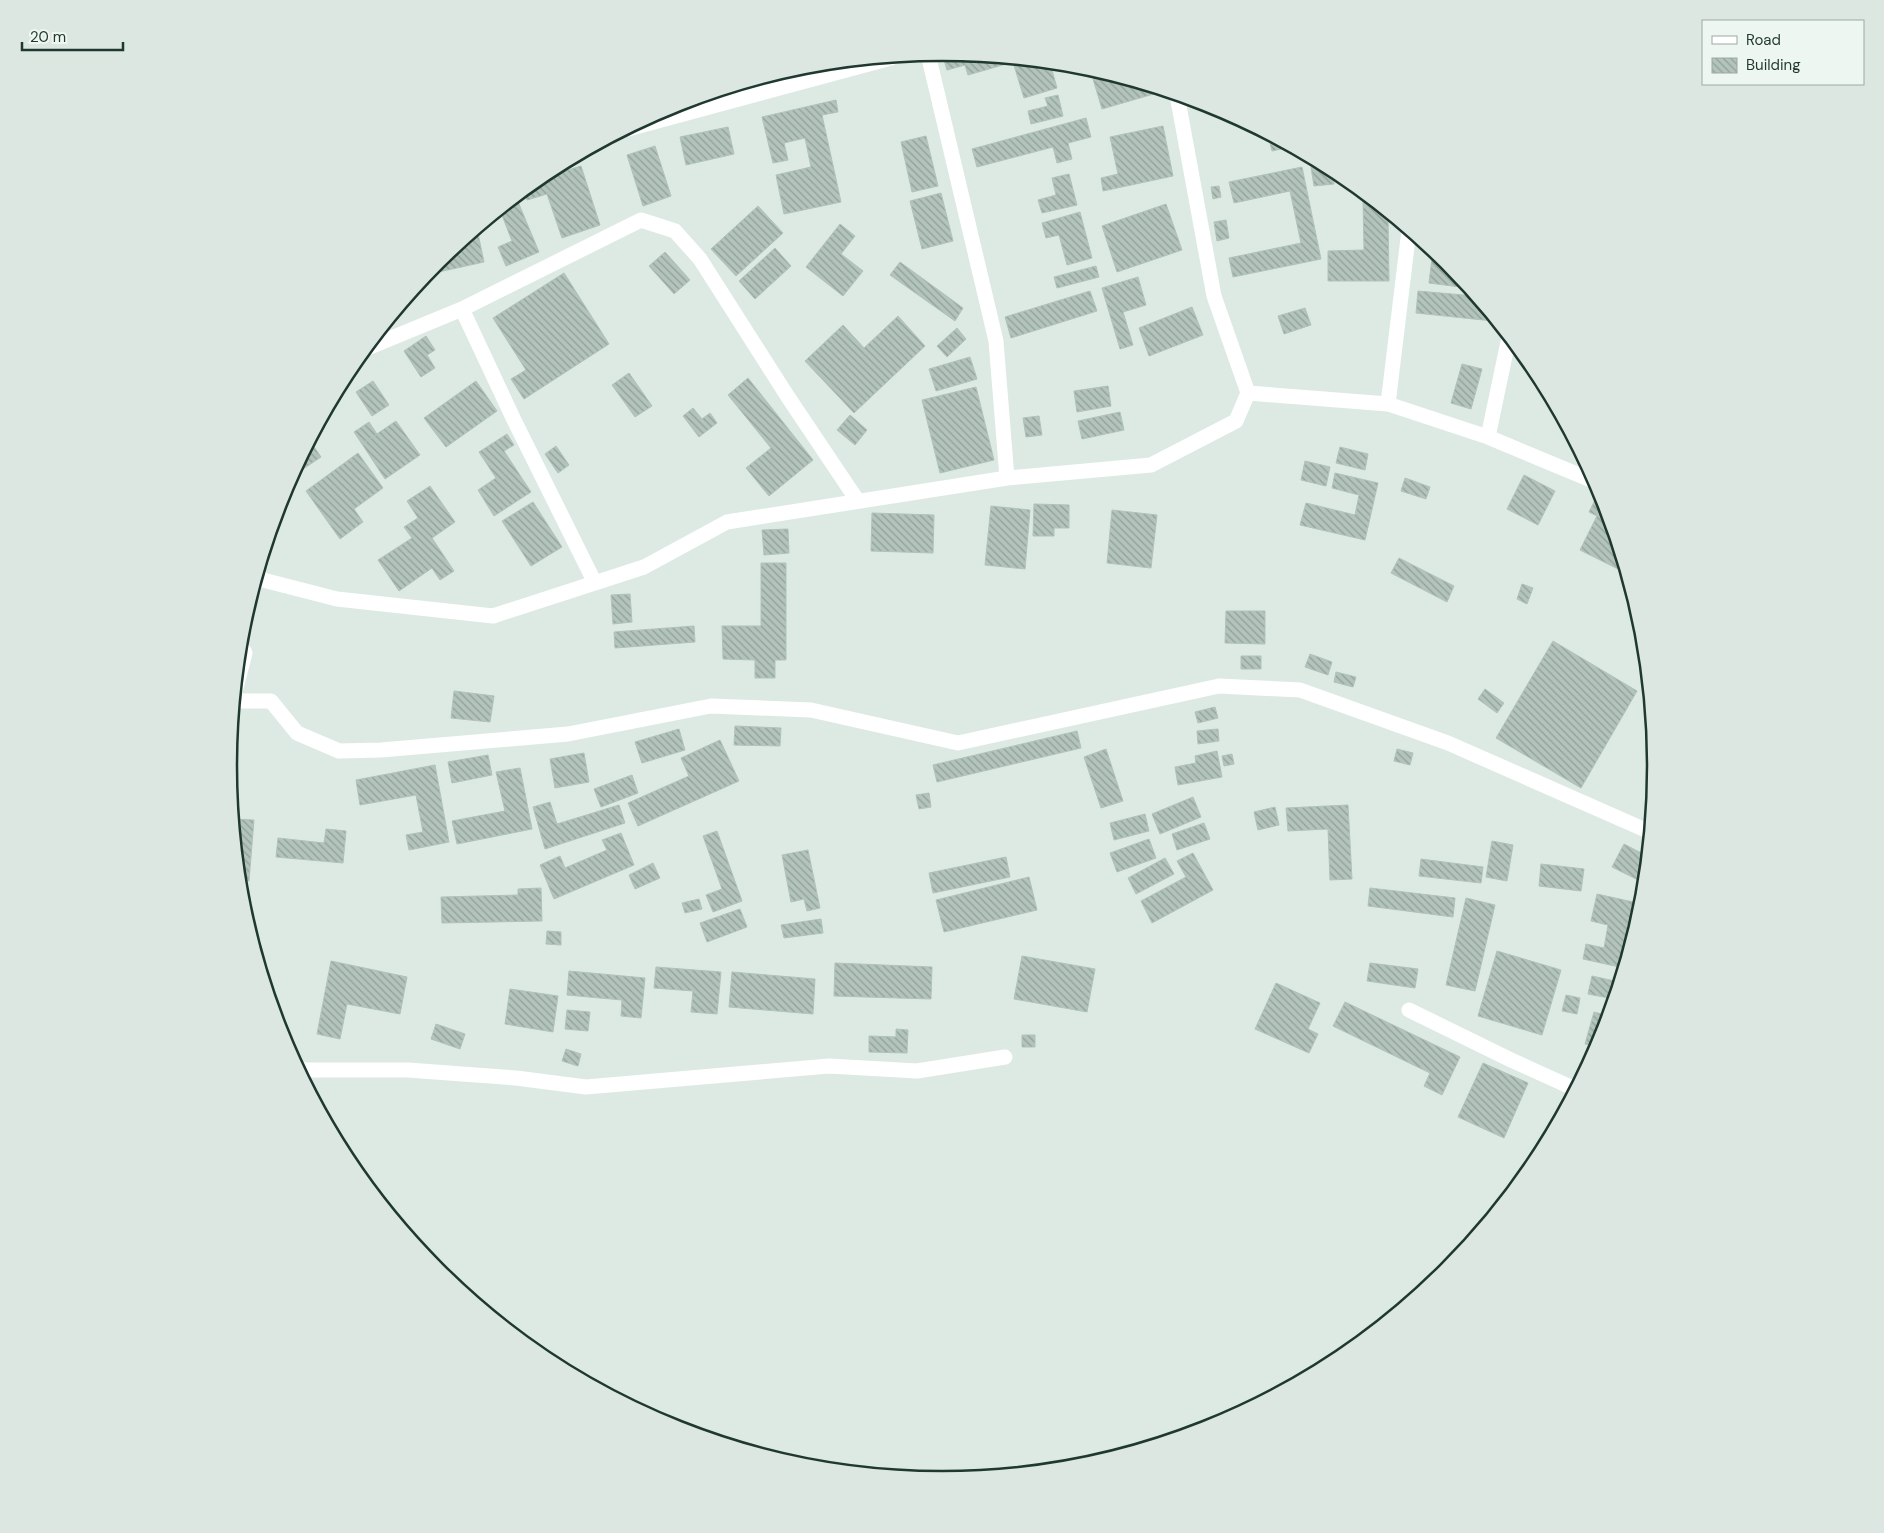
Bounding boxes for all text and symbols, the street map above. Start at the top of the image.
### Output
scale bar [22,20,124,52]
legend [1702,20,1864,85]
text: 20 m [30,27,66,47]
text: Road [1746,30,1781,50]
text: Building [1746,55,1801,75]

